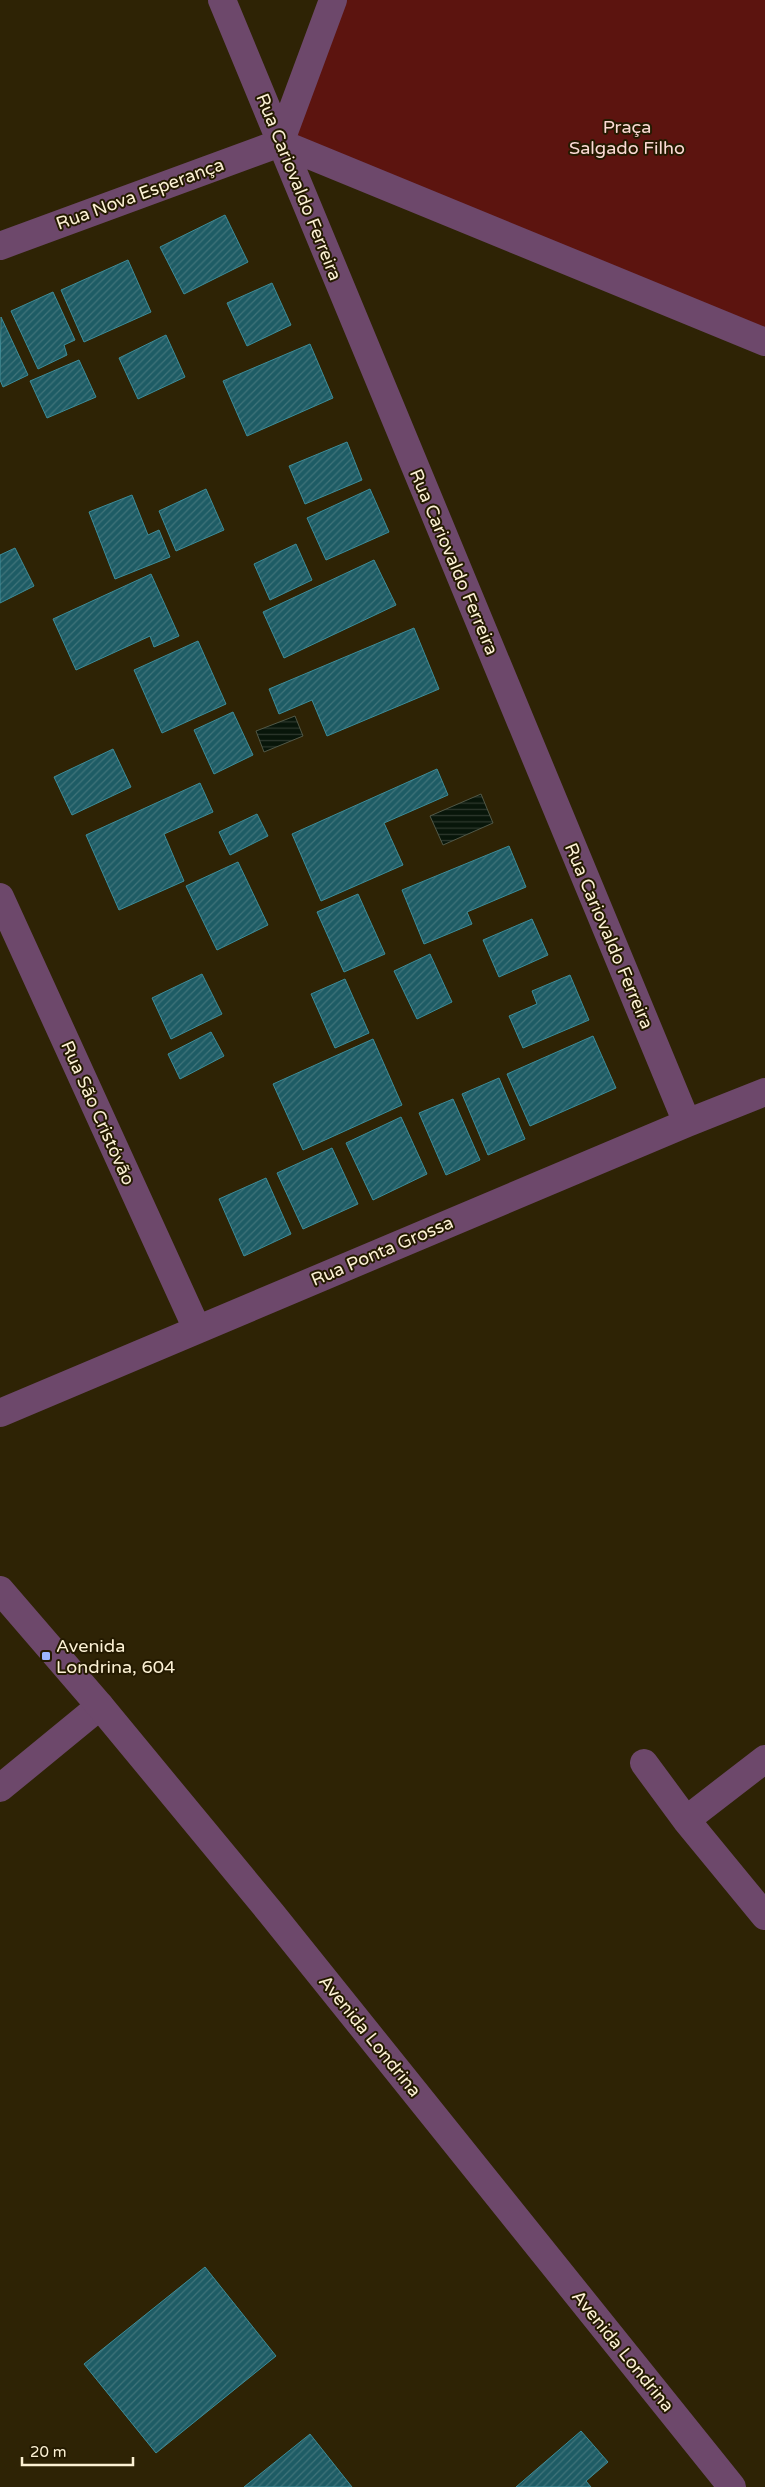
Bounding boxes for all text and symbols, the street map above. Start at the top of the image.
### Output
street label: Rua Cariovaldo Ferreira [251,90,347,284]
park label: Praça Salgado Filho [569,116,685,159]
street label: Rua Nova Esperança [53,153,227,235]
street label: Rua Cariovaldo Ferreira [405,466,503,658]
street label: Rua Cariovaldo Ferreira [560,840,658,1032]
street label: Rua São Cristóvão [56,1037,140,1189]
street label: Rua Ponta Grossa [308,1211,456,1291]
place label: Avenida Londrina, 604 [56,1635,175,1678]
marker: Avenida Londrina, 604 [40,1650,52,1662]
street label: Avenida Londrina [314,1971,426,2101]
street label: Avenida Londrina [567,2286,679,2416]
scale bar [22,2434,134,2466]
text: 20 m [30,2443,67,2461]

